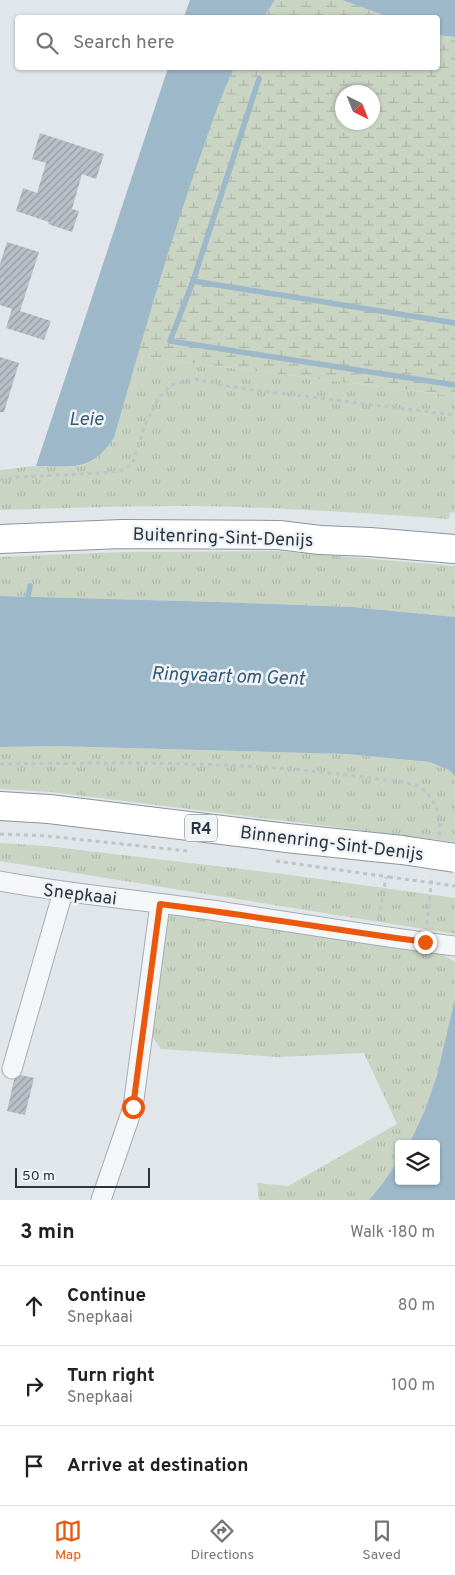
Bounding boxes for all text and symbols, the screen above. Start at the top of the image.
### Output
search box [15,15,440,70]
icon: search [33,29,61,57]
text: Search here [73,31,175,55]
north arrow [335,85,380,130]
water label: Leie [69,408,103,432]
street label: Buitenring-Sint-Denijs [132,524,314,553]
water label: Ringvaart om Gent [151,662,306,692]
road number: R4 [185,814,217,841]
street label: Binnenring-Sint-Denijs [239,822,425,867]
street label: Snepkaai [42,880,118,911]
route end [414,931,437,954]
route start [122,1096,145,1119]
map controls [395,1140,440,1185]
button: layers [395,1140,440,1185]
scale bar [15,1165,150,1188]
text: 50 m [22,1168,55,1185]
text: 3 min [20,1219,75,1246]
text: Walk · 180 m [350,1223,435,1243]
text: Continue [67,1284,146,1308]
icon: ahead [20,1292,48,1320]
text: 80 m [398,1296,435,1316]
text: Snepkaai [67,1308,133,1328]
text: Turn right [67,1364,155,1388]
icon: right [20,1372,48,1400]
text: 100 m [391,1376,435,1396]
text: Snepkaai [67,1388,133,1408]
icon: arrive [20,1452,48,1480]
text: Arrive at destination [67,1454,248,1478]
tab: Map [54,1517,82,1564]
tab: Directions [190,1517,254,1564]
tab: Saved [362,1517,401,1564]

